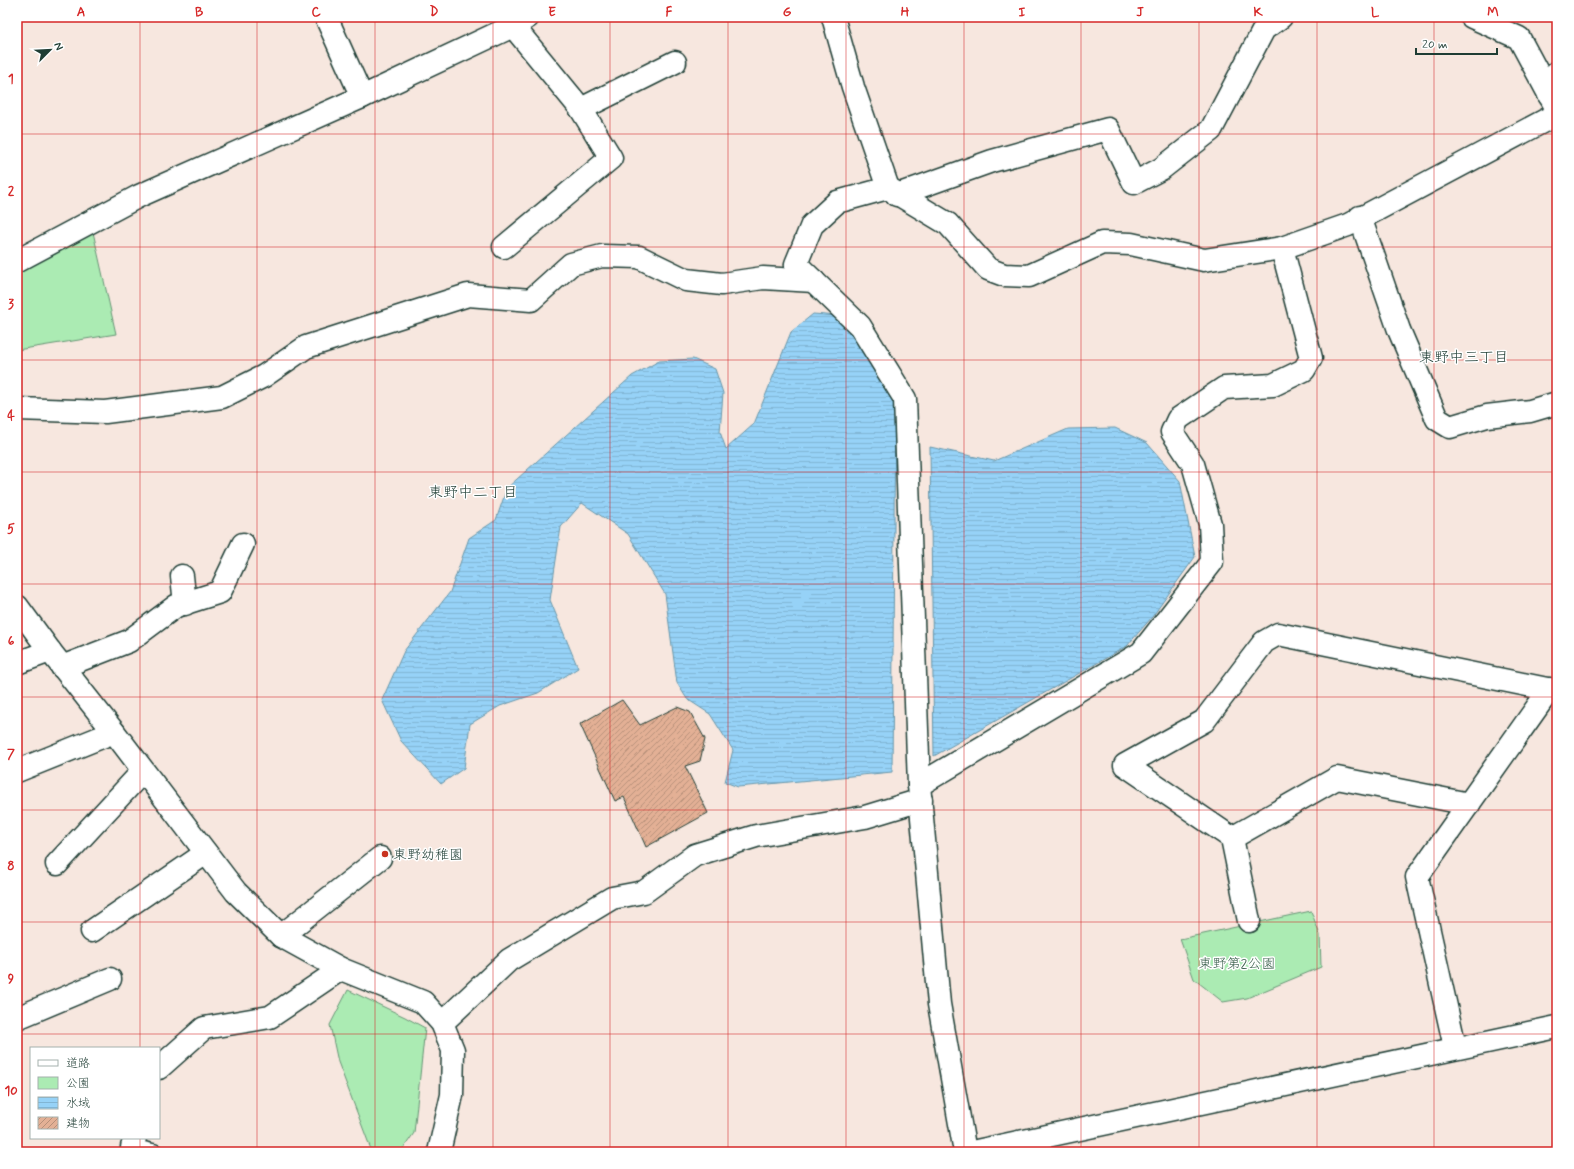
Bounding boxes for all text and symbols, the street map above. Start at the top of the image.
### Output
text: A [77,4,85,21]
text: B [195,4,204,21]
text: C [311,4,321,21]
text: D [430,4,439,21]
text: E [548,4,556,21]
text: F [666,4,673,21]
text: G [783,4,792,21]
text: H [901,4,910,21]
text: I [1019,4,1026,21]
text: J [1136,4,1144,21]
text: K [1253,4,1263,21]
text: L [1371,4,1380,21]
text: M [1487,4,1499,21]
north arrow [30,30,70,70]
scale bar [1416,30,1497,56]
text: 20 m [1422,37,1448,53]
text: N [50,40,66,53]
text: 1 [8,71,14,88]
text: 2 [8,183,15,200]
text: 3 [8,296,14,313]
district label: 東野中三丁目 [1419,348,1509,368]
text: 4 [7,408,15,425]
district label: 東野中二丁目 [428,483,518,503]
text: 5 [7,521,15,538]
text: 6 [8,633,15,650]
text: 7 [7,746,15,763]
place label: 東野幼稚園 [393,846,463,864]
marker: 東野幼稚園 [380,849,390,859]
text: 8 [7,858,15,875]
park label: 東野第2公園 [1199,955,1275,973]
text: 9 [8,971,15,988]
legend [30,1047,160,1139]
text: 道路 [66,1056,90,1072]
text: 公園 [66,1076,90,1092]
text: 10 [4,1083,18,1100]
text: 水域 [66,1096,90,1112]
text: 建物 [66,1116,90,1132]

